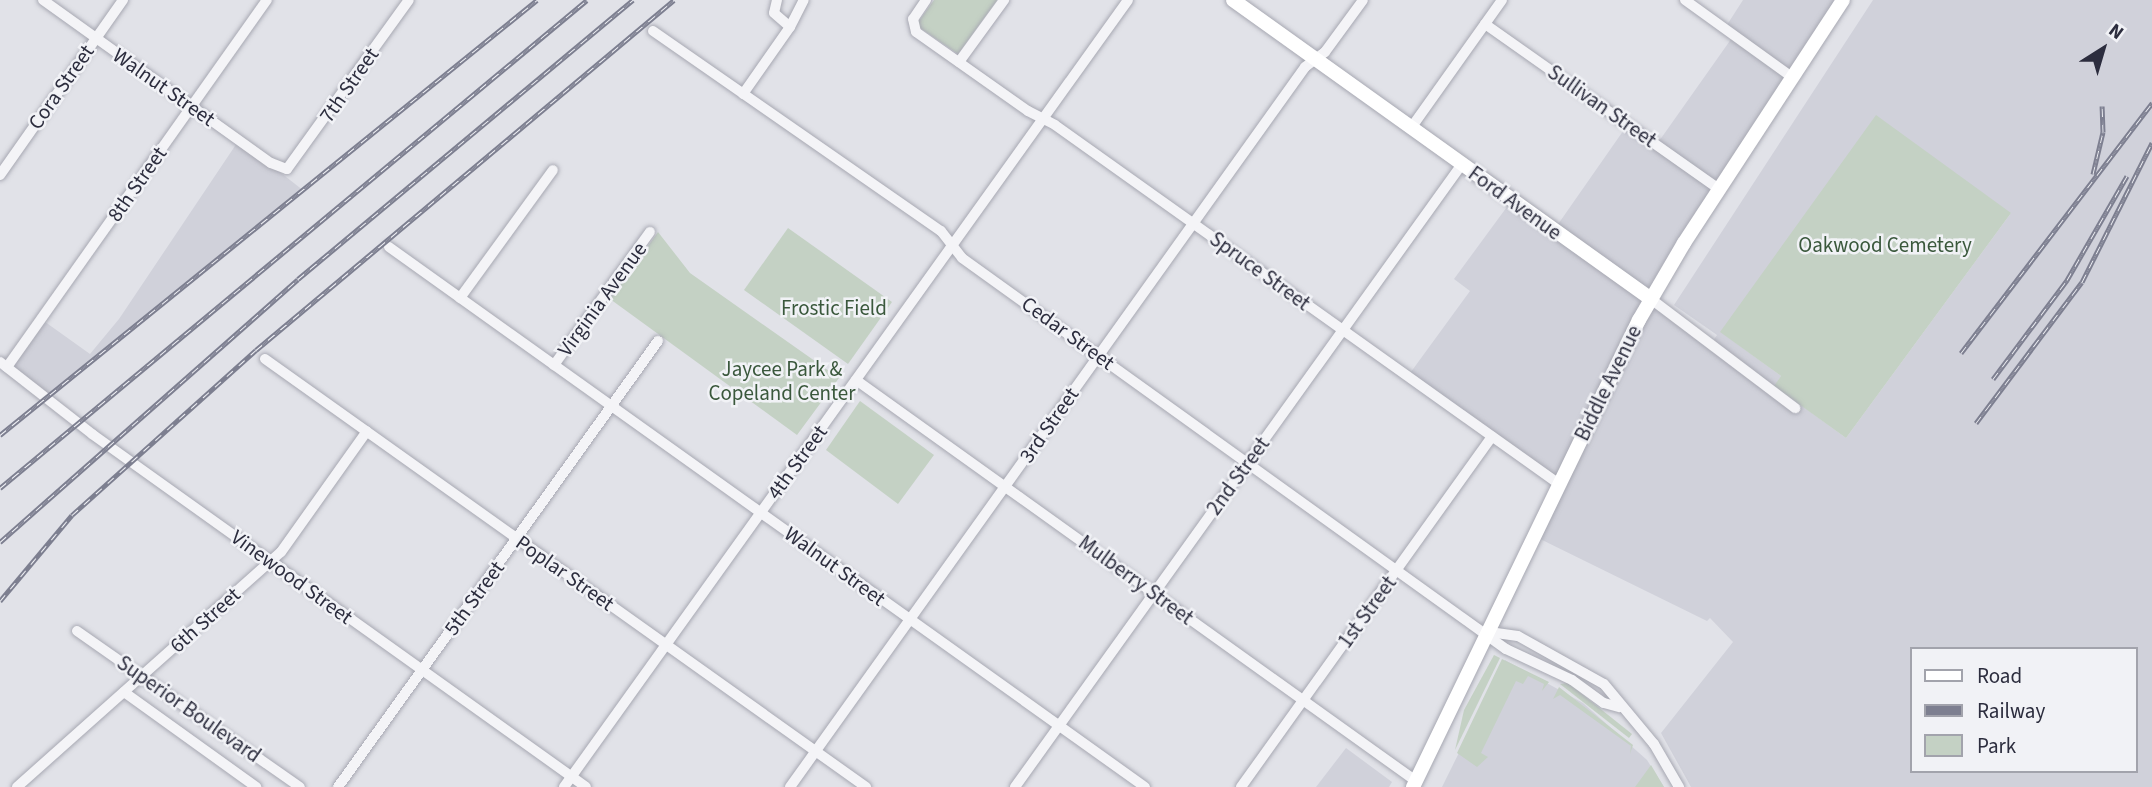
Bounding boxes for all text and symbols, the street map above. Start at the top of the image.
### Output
north arrow [2068,14,2138,84]
text: N [2103,17,2129,46]
street label: Cora Street [23,40,99,134]
street label: Walnut Street [108,43,220,131]
street label: 7th Street [314,43,384,127]
street label: Sullivan Street [1543,59,1661,153]
street label: 8th Street [102,142,172,226]
street label: Ford Avenue [1463,161,1567,245]
street label: Spruce Street [1205,226,1315,316]
park label: Oakwood Cemetery [1798,232,1972,258]
street label: Virginia Avenue [552,237,652,361]
street label: Cedar Street [1017,291,1119,375]
park label: Frostic Field [781,295,887,321]
street label: Biddle Avenue [1569,321,1647,445]
park label: Jaycee Park & Copeland Center [708,356,856,406]
street label: 3rd Street [1014,383,1084,467]
street label: 4th Street [762,420,832,504]
street label: 2nd Street [1201,432,1275,520]
street label: Walnut Street [779,521,891,611]
street label: Vinewood Street [226,524,358,630]
street label: Poplar Street [511,530,619,616]
street label: Mulberry Street [1074,530,1198,630]
street label: 5th Street [439,556,509,640]
street label: 1st Street [1332,571,1402,653]
street label: 6th Street [165,582,245,658]
legend [1910,647,2138,773]
street label: Superior Boulevard [112,650,266,768]
text: Road [1977,661,2022,691]
text: Railway [1977,696,2045,726]
text: Park [1977,731,2016,761]

